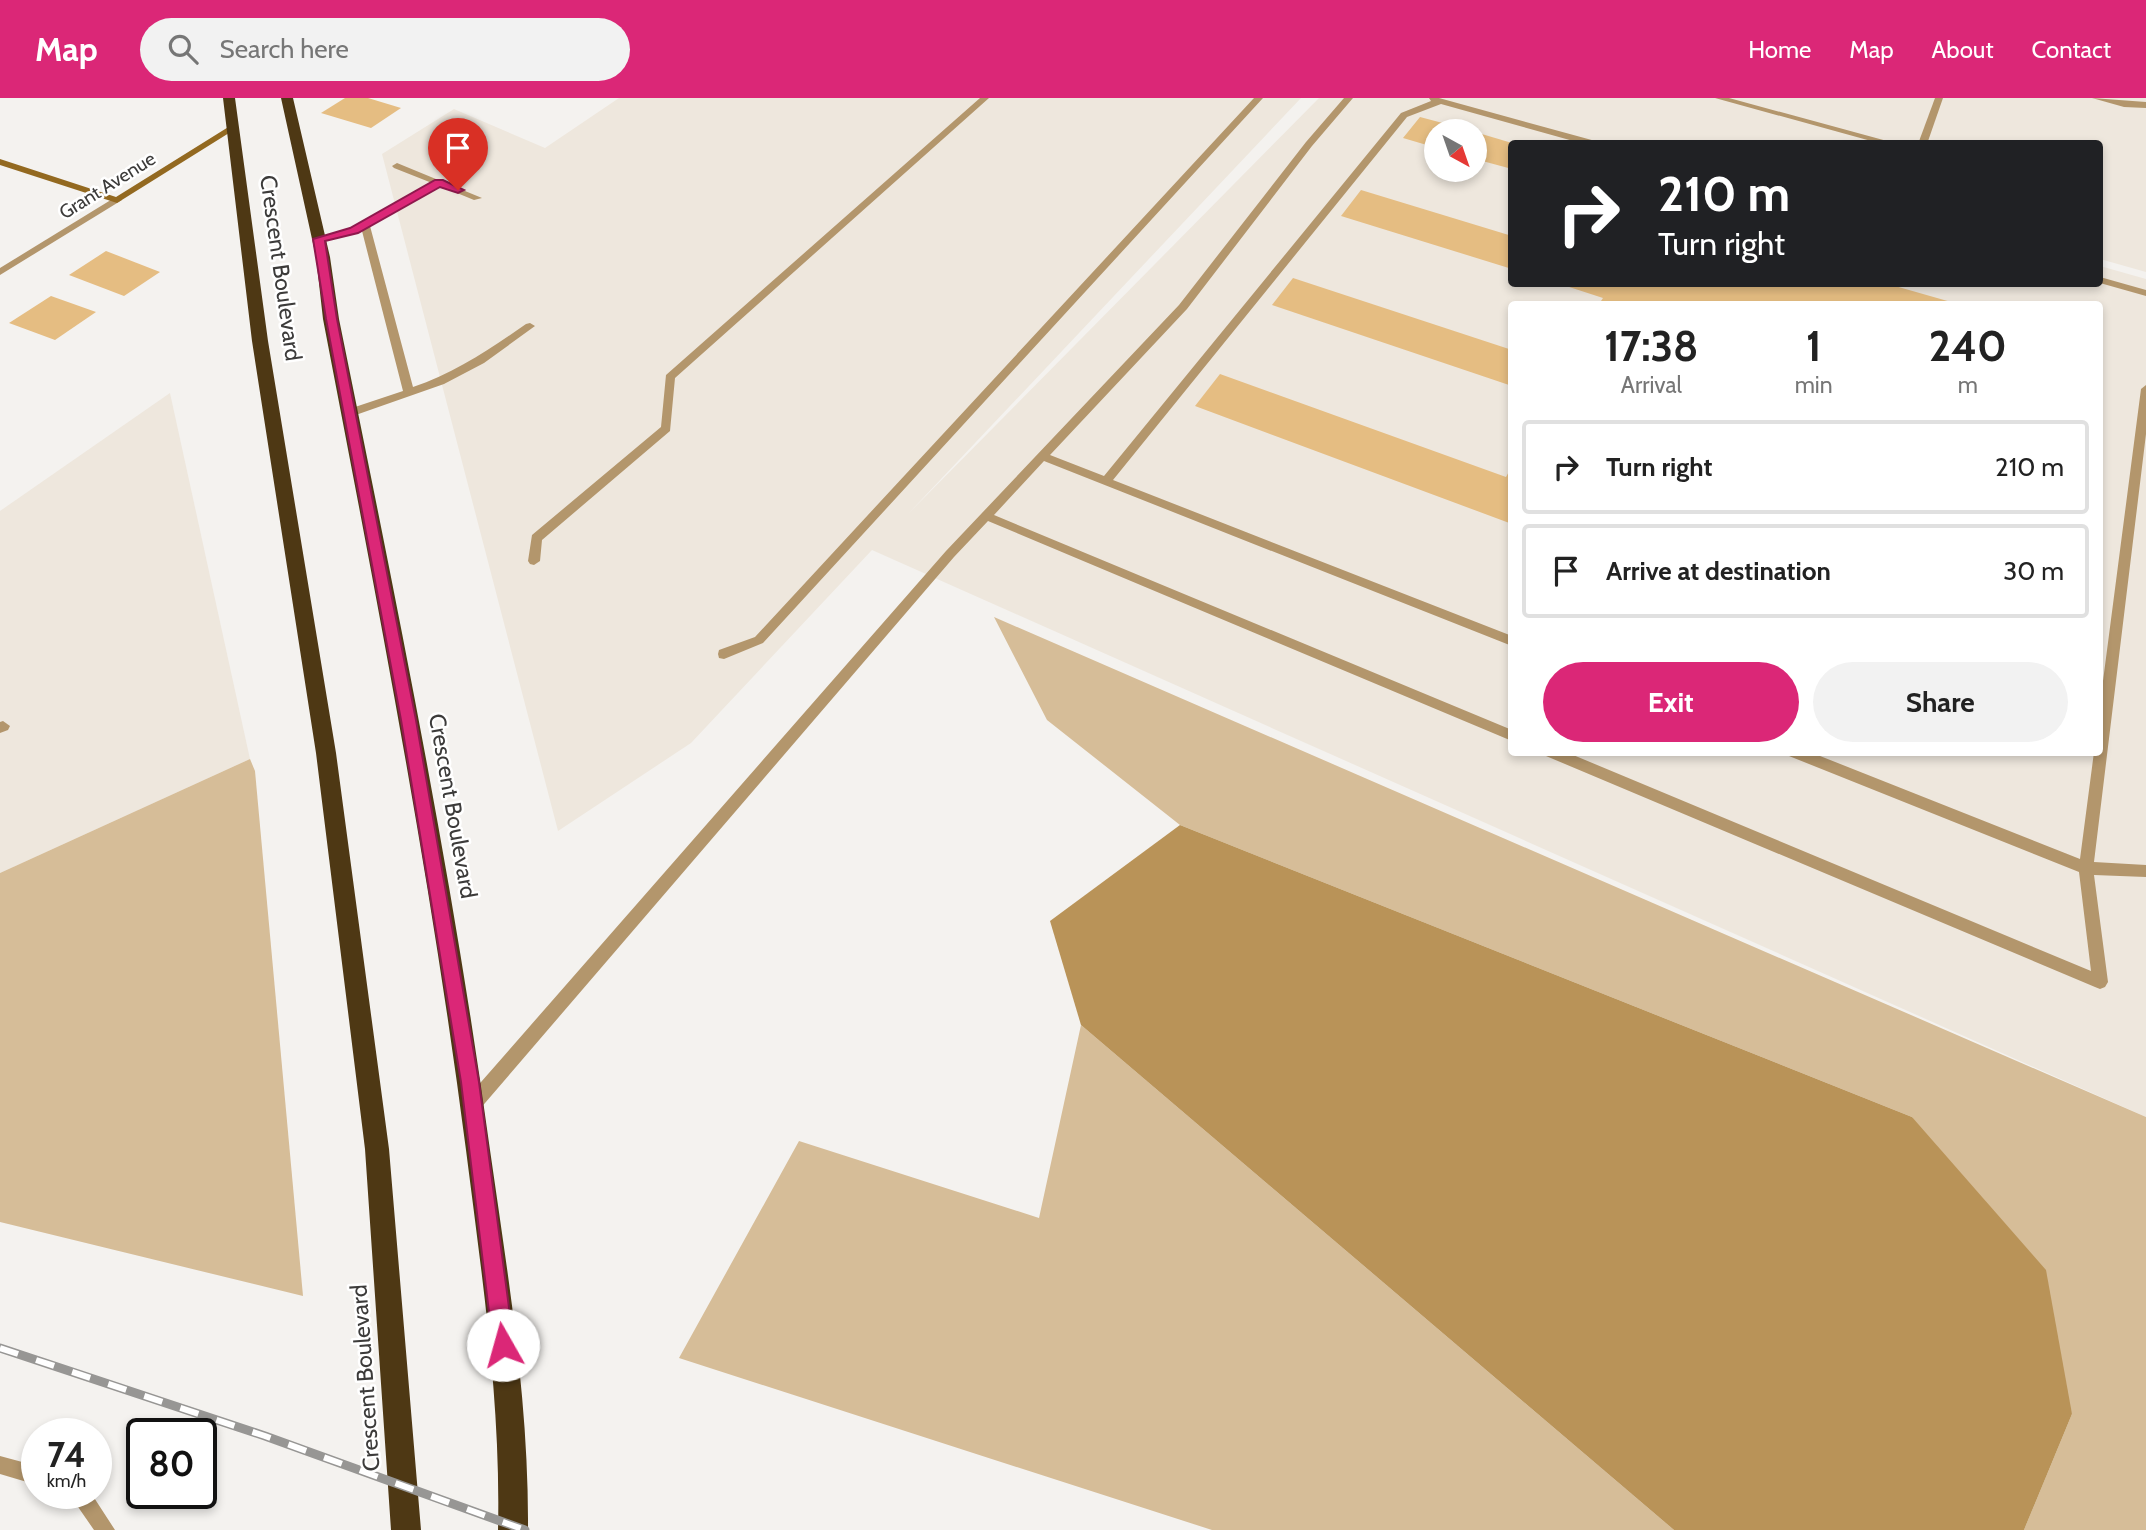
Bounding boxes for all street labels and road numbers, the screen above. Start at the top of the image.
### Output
street label: Grant Avenue [55,147,160,224]
street label: Crescent Boulevard [254,173,308,363]
street label: Crescent Boulevard [423,711,483,901]
street label: Crescent Boulevard [345,1284,385,1472]

